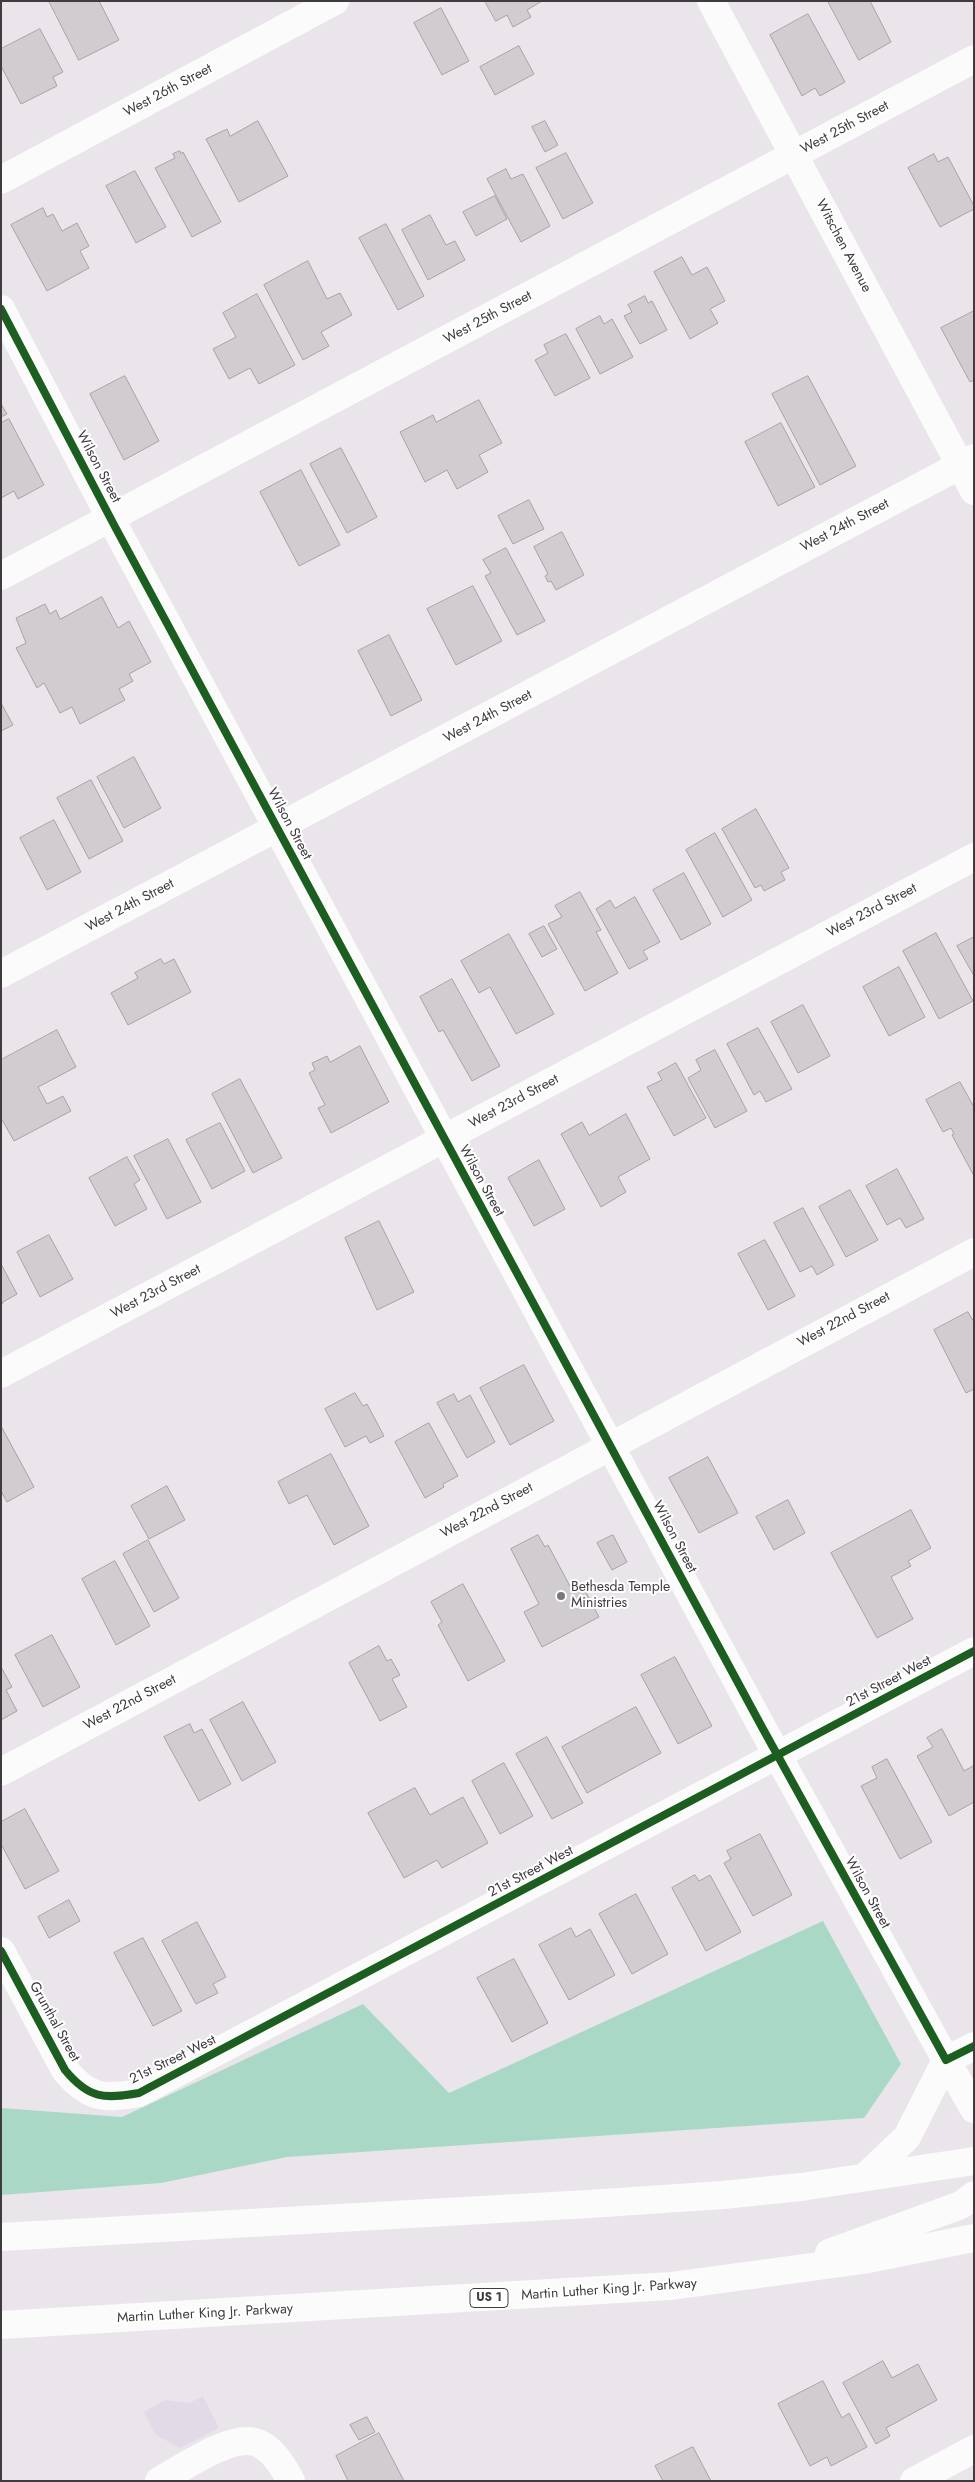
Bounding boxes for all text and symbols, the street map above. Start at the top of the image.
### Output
street label: West 26th Street [121,61,215,121]
street label: West 25th Street [798,98,892,158]
street label: Witschen Avenue [811,197,875,295]
street label: West 25th Street [441,288,535,348]
street label: Wilson Street [72,428,124,506]
street label: West 24th Street [798,496,892,556]
street label: West 24th Street [441,687,535,747]
street label: Wilson Street [263,785,315,863]
street label: West 24th Street [83,876,177,936]
street label: West 23rd Street [824,880,920,942]
street label: West 23rd Street [466,1071,562,1133]
street label: Wilson Street [455,1142,507,1220]
street label: West 23rd Street [108,1261,204,1323]
street label: West 22nd Street [795,1289,893,1351]
street label: West 22nd Street [438,1480,536,1542]
street label: Wilson Street [648,1498,700,1576]
place label: Bethesda Temple Ministries [571,1580,670,1612]
marker: Bethesda Temple Ministries [555,1590,567,1602]
street label: 21st Street West [844,1653,934,1711]
street label: West 22nd Street [81,1672,179,1734]
street label: 21st Street West [486,1843,576,1901]
street label: Wilson Street [841,1854,893,1932]
street label: Grunthal Street [25,1979,83,2065]
street label: 21st Street West [127,2032,219,2088]
street label: Martin Luther King Jr. Parkway [521,2275,697,2305]
road number: US 1 [470,2288,508,2308]
street label: Martin Luther King Jr. Parkway [117,2301,293,2327]

